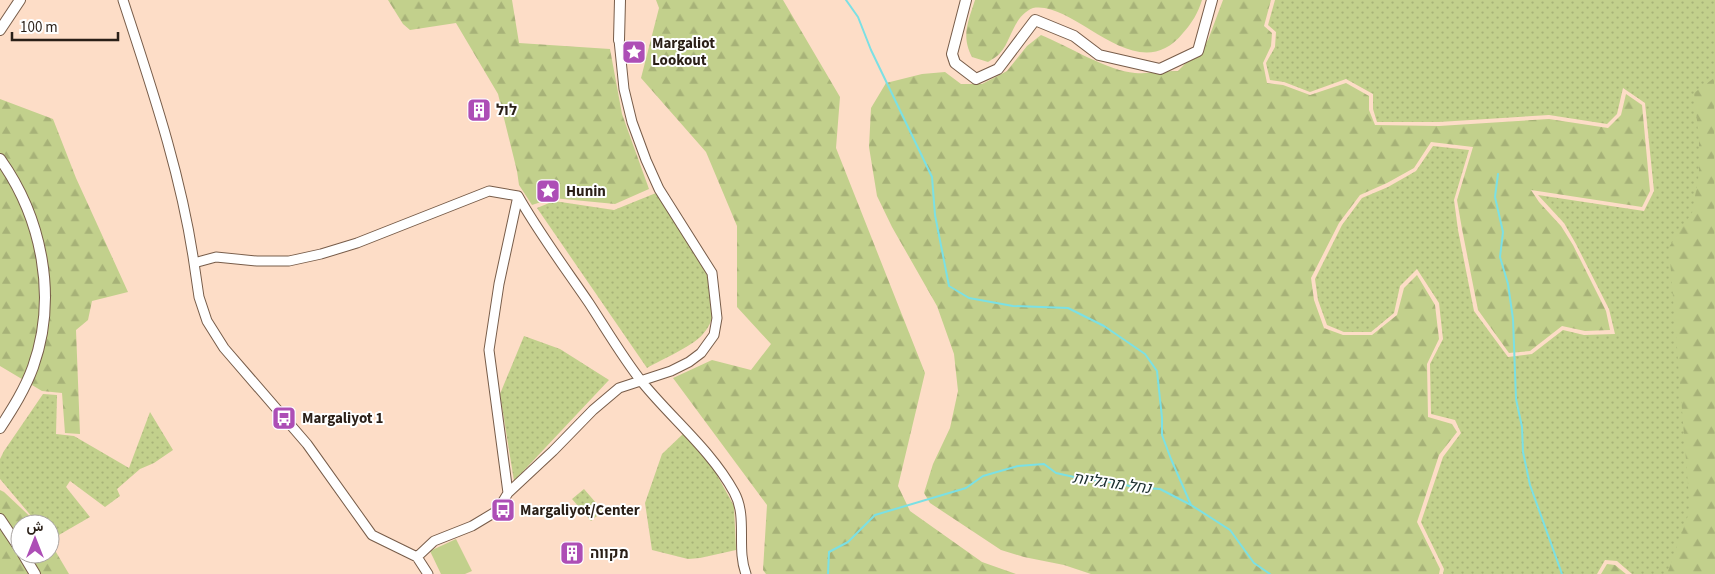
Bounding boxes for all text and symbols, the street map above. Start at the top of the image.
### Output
scale bar [12,10,119,42]
text: 100 m [20,17,58,38]
place label: Margaliot Lookout [652,33,715,71]
place icon: Margaliot Lookout [621,39,647,65]
building icon: לול [466,97,492,123]
place label: לול [496,100,517,121]
place icon: Hunin [535,178,561,204]
place label: Hunin [566,181,606,202]
bus stop icon: Margaliyot 1 [271,405,297,431]
place label: Margaliyot 1 [302,408,384,429]
water label: נחל מרגליות [1071,467,1154,500]
bus stop icon: Margaliyot/Center [490,497,516,523]
place label: Margaliyot/Center [520,500,640,521]
north arrow [10,514,60,564]
text: ش [27,517,44,537]
building icon: מקווה [559,540,585,566]
place label: מקווה [590,543,629,564]

